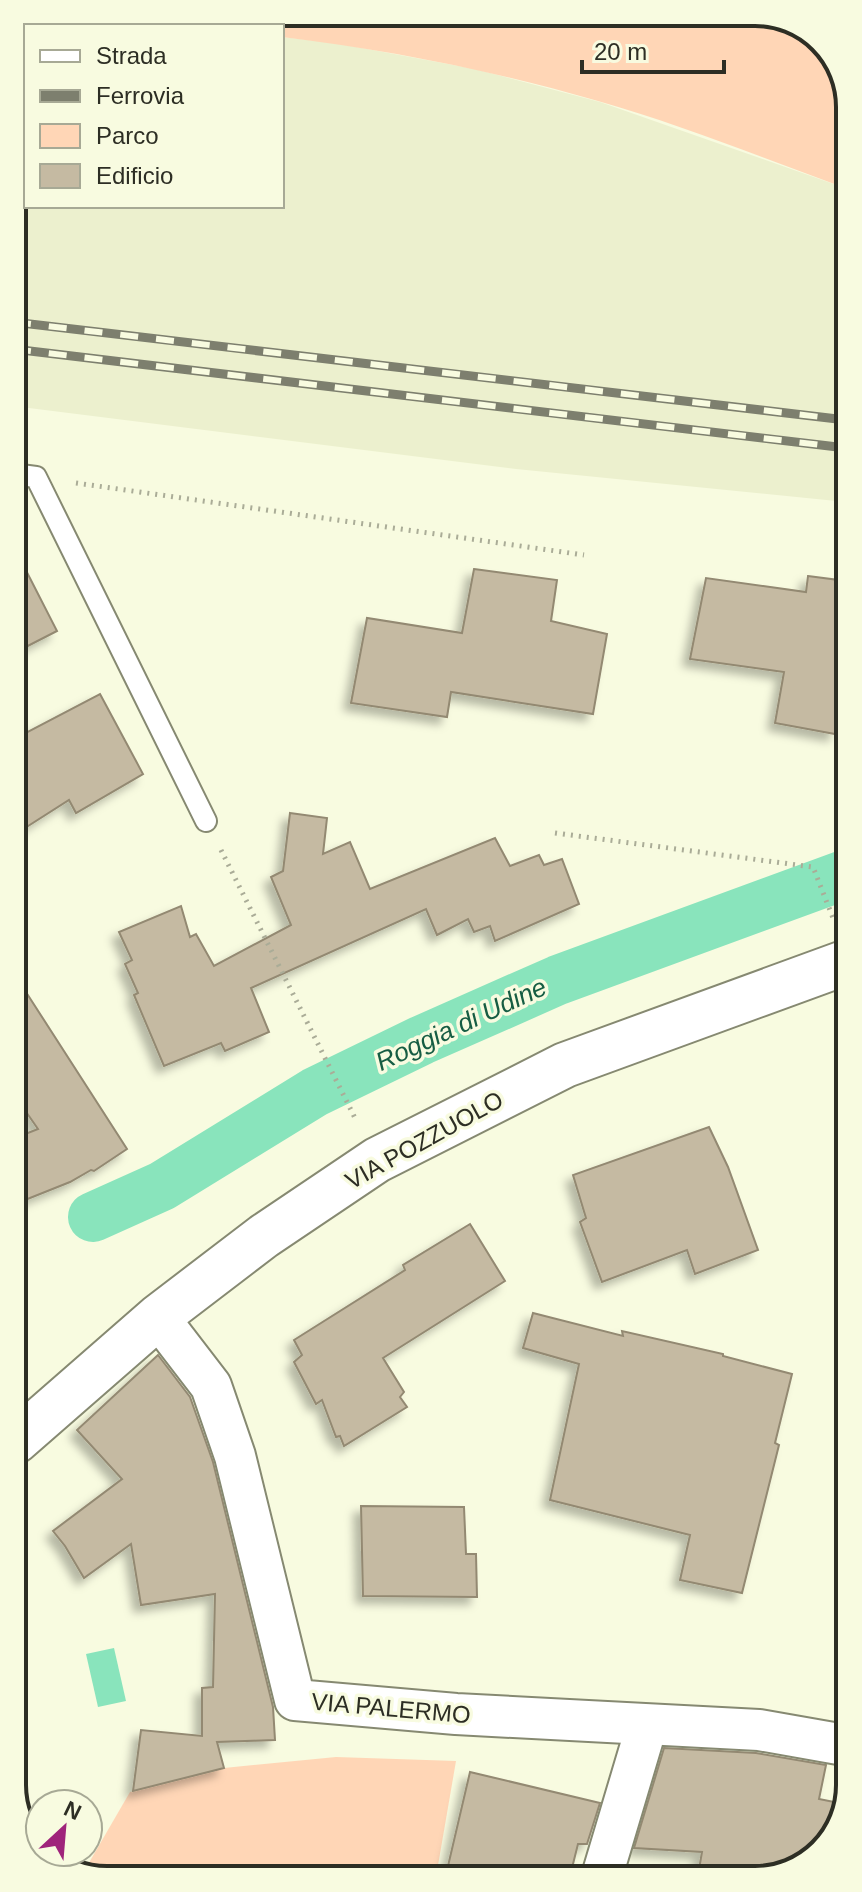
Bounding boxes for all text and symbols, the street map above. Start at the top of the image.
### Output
legend [24,24,284,208]
scale bar [582,24,724,74]
text: 20 m [594,38,647,65]
text: Strada [96,42,167,69]
text: Ferrovia [96,82,185,109]
text: Parco [96,122,159,149]
text: Edificio [96,162,173,189]
water label: Roggia di Udine [371,971,551,1077]
street label: VIA POZZUOLO [340,1086,508,1194]
street label: VIA PALERMO [310,1688,472,1728]
north arrow [24,1788,104,1868]
text: N [60,1796,85,1825]

